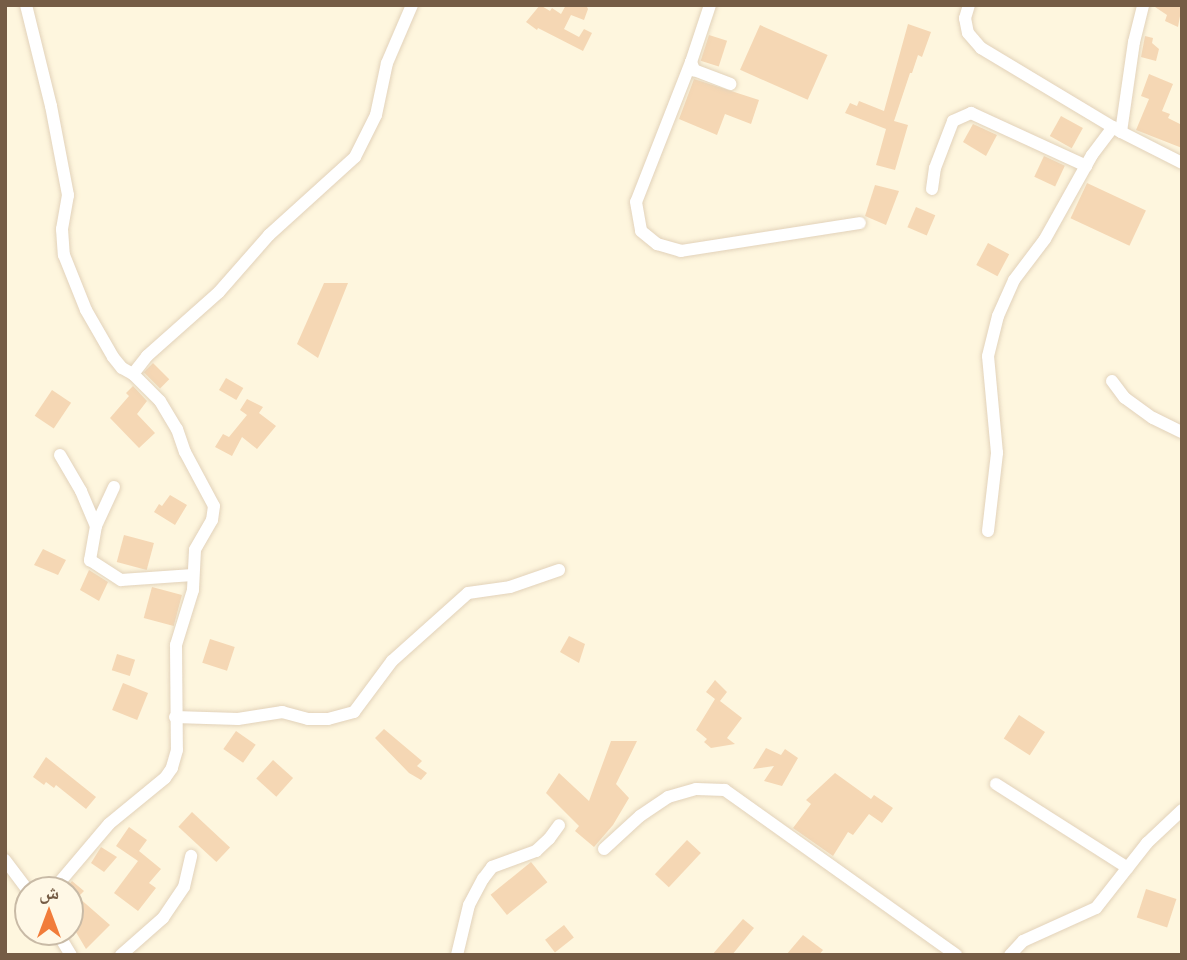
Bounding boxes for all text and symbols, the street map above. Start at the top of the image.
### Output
north arrow [14,876,84,946]
text: ش [39,880,59,903]

